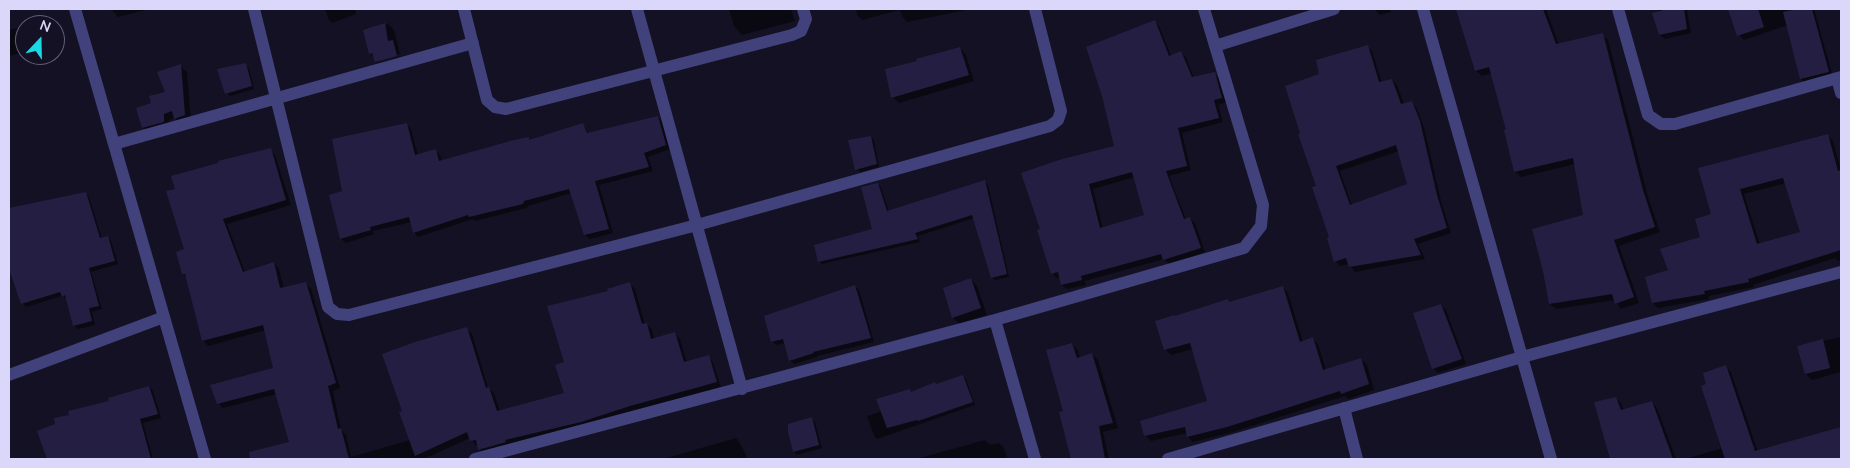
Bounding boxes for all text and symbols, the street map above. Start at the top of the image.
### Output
north arrow [15,15,65,65]
text: N [37,16,53,37]

